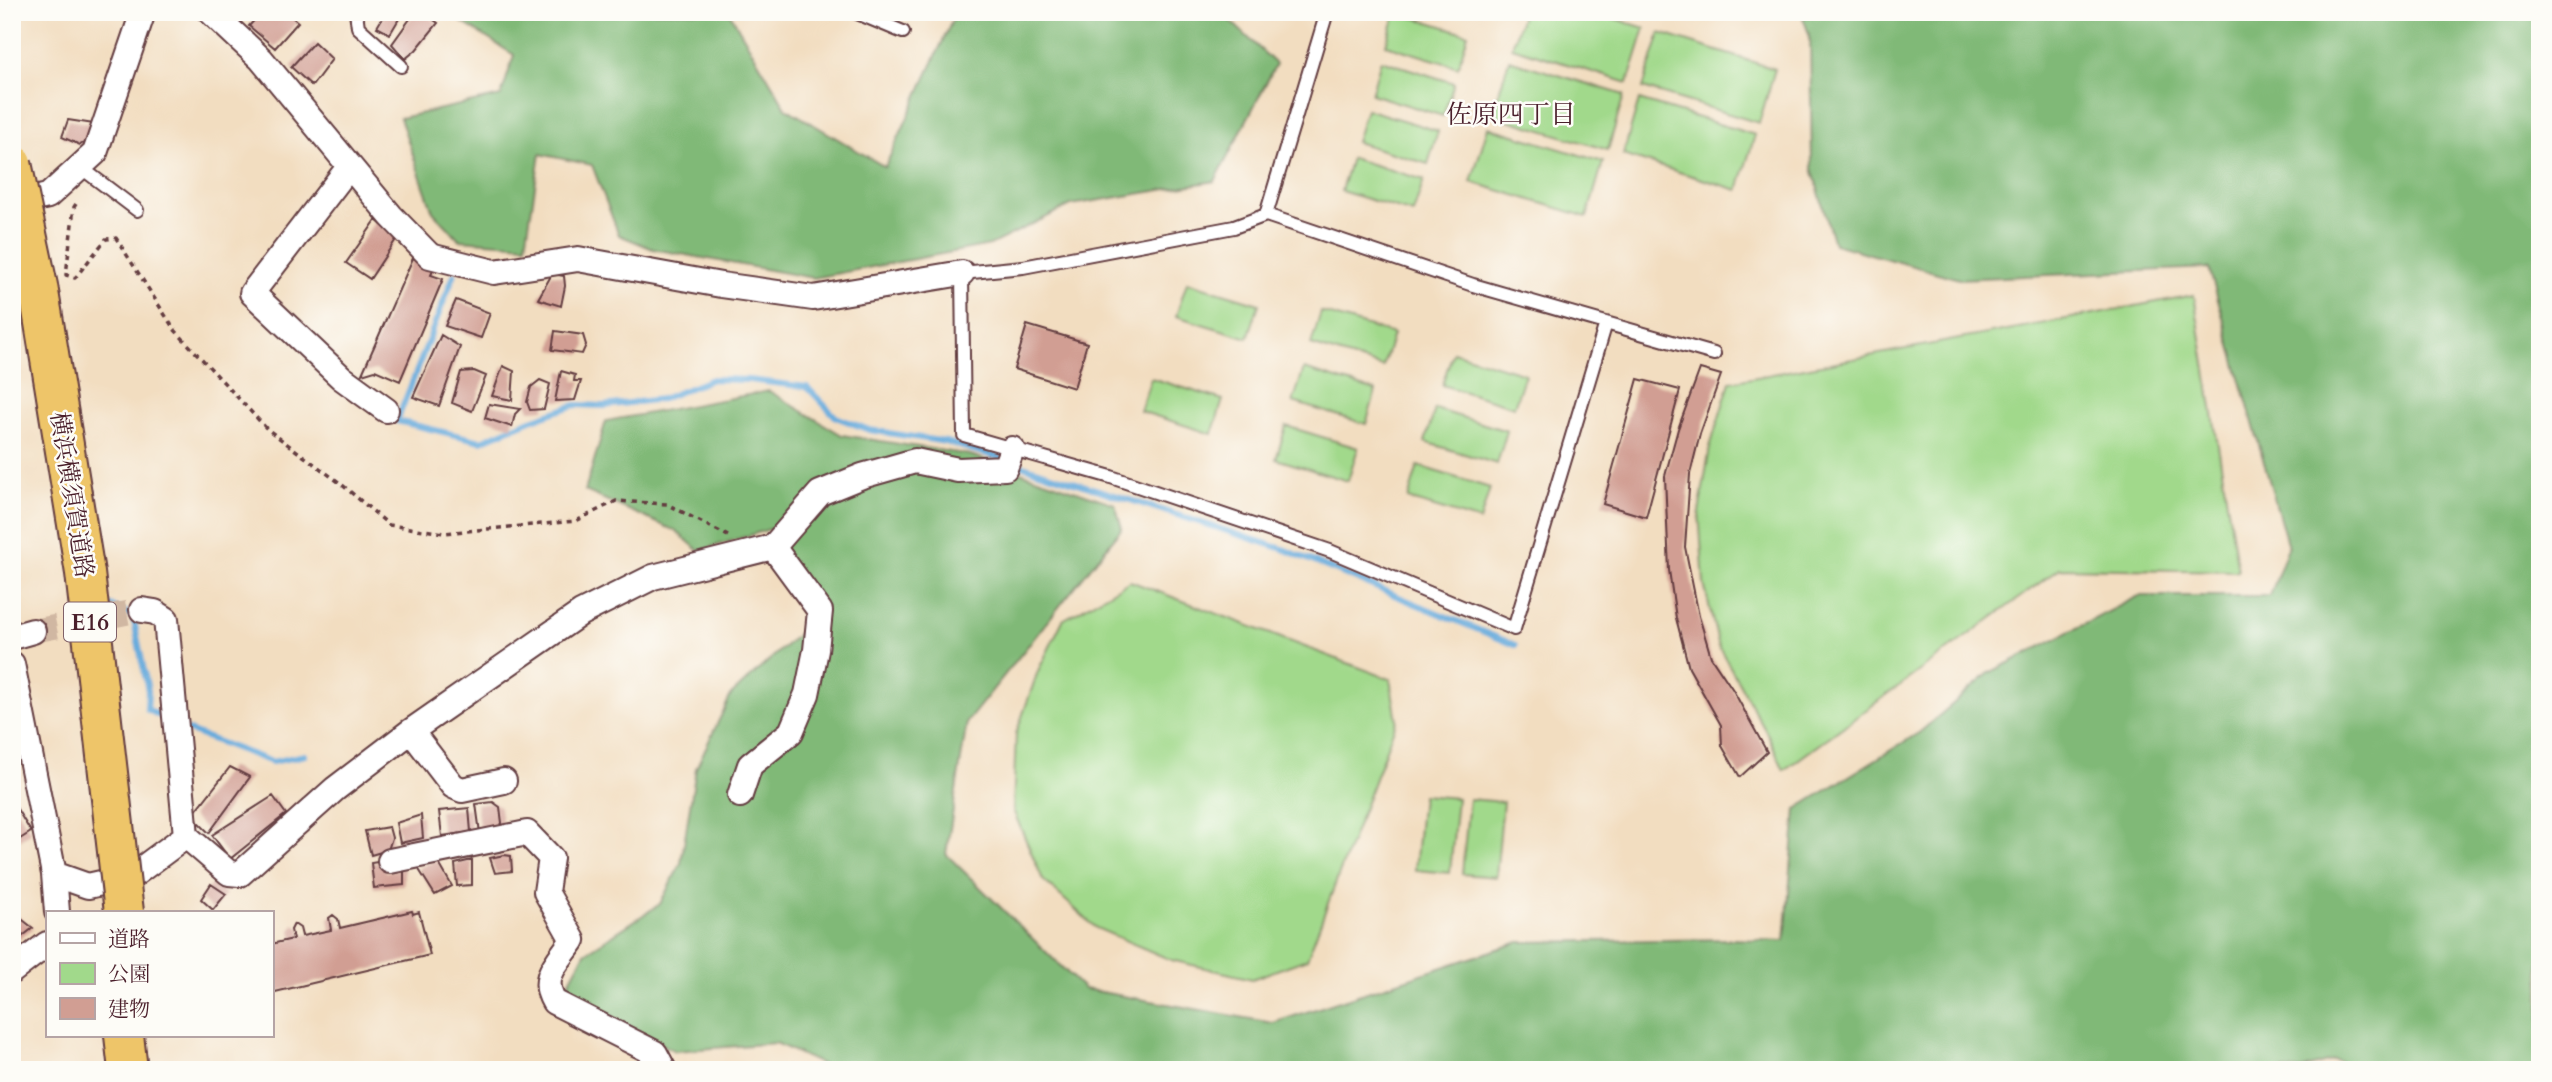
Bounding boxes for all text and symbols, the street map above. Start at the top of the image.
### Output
district label: 佐原四丁目 [1446,97,1576,132]
street label: 横浜横須賀道路 [42,410,101,581]
road number: E16 [64,602,116,642]
legend [46,911,273,1036]
text: 道路 [108,925,150,954]
text: 公園 [108,960,150,989]
text: 建物 [108,995,150,1024]

